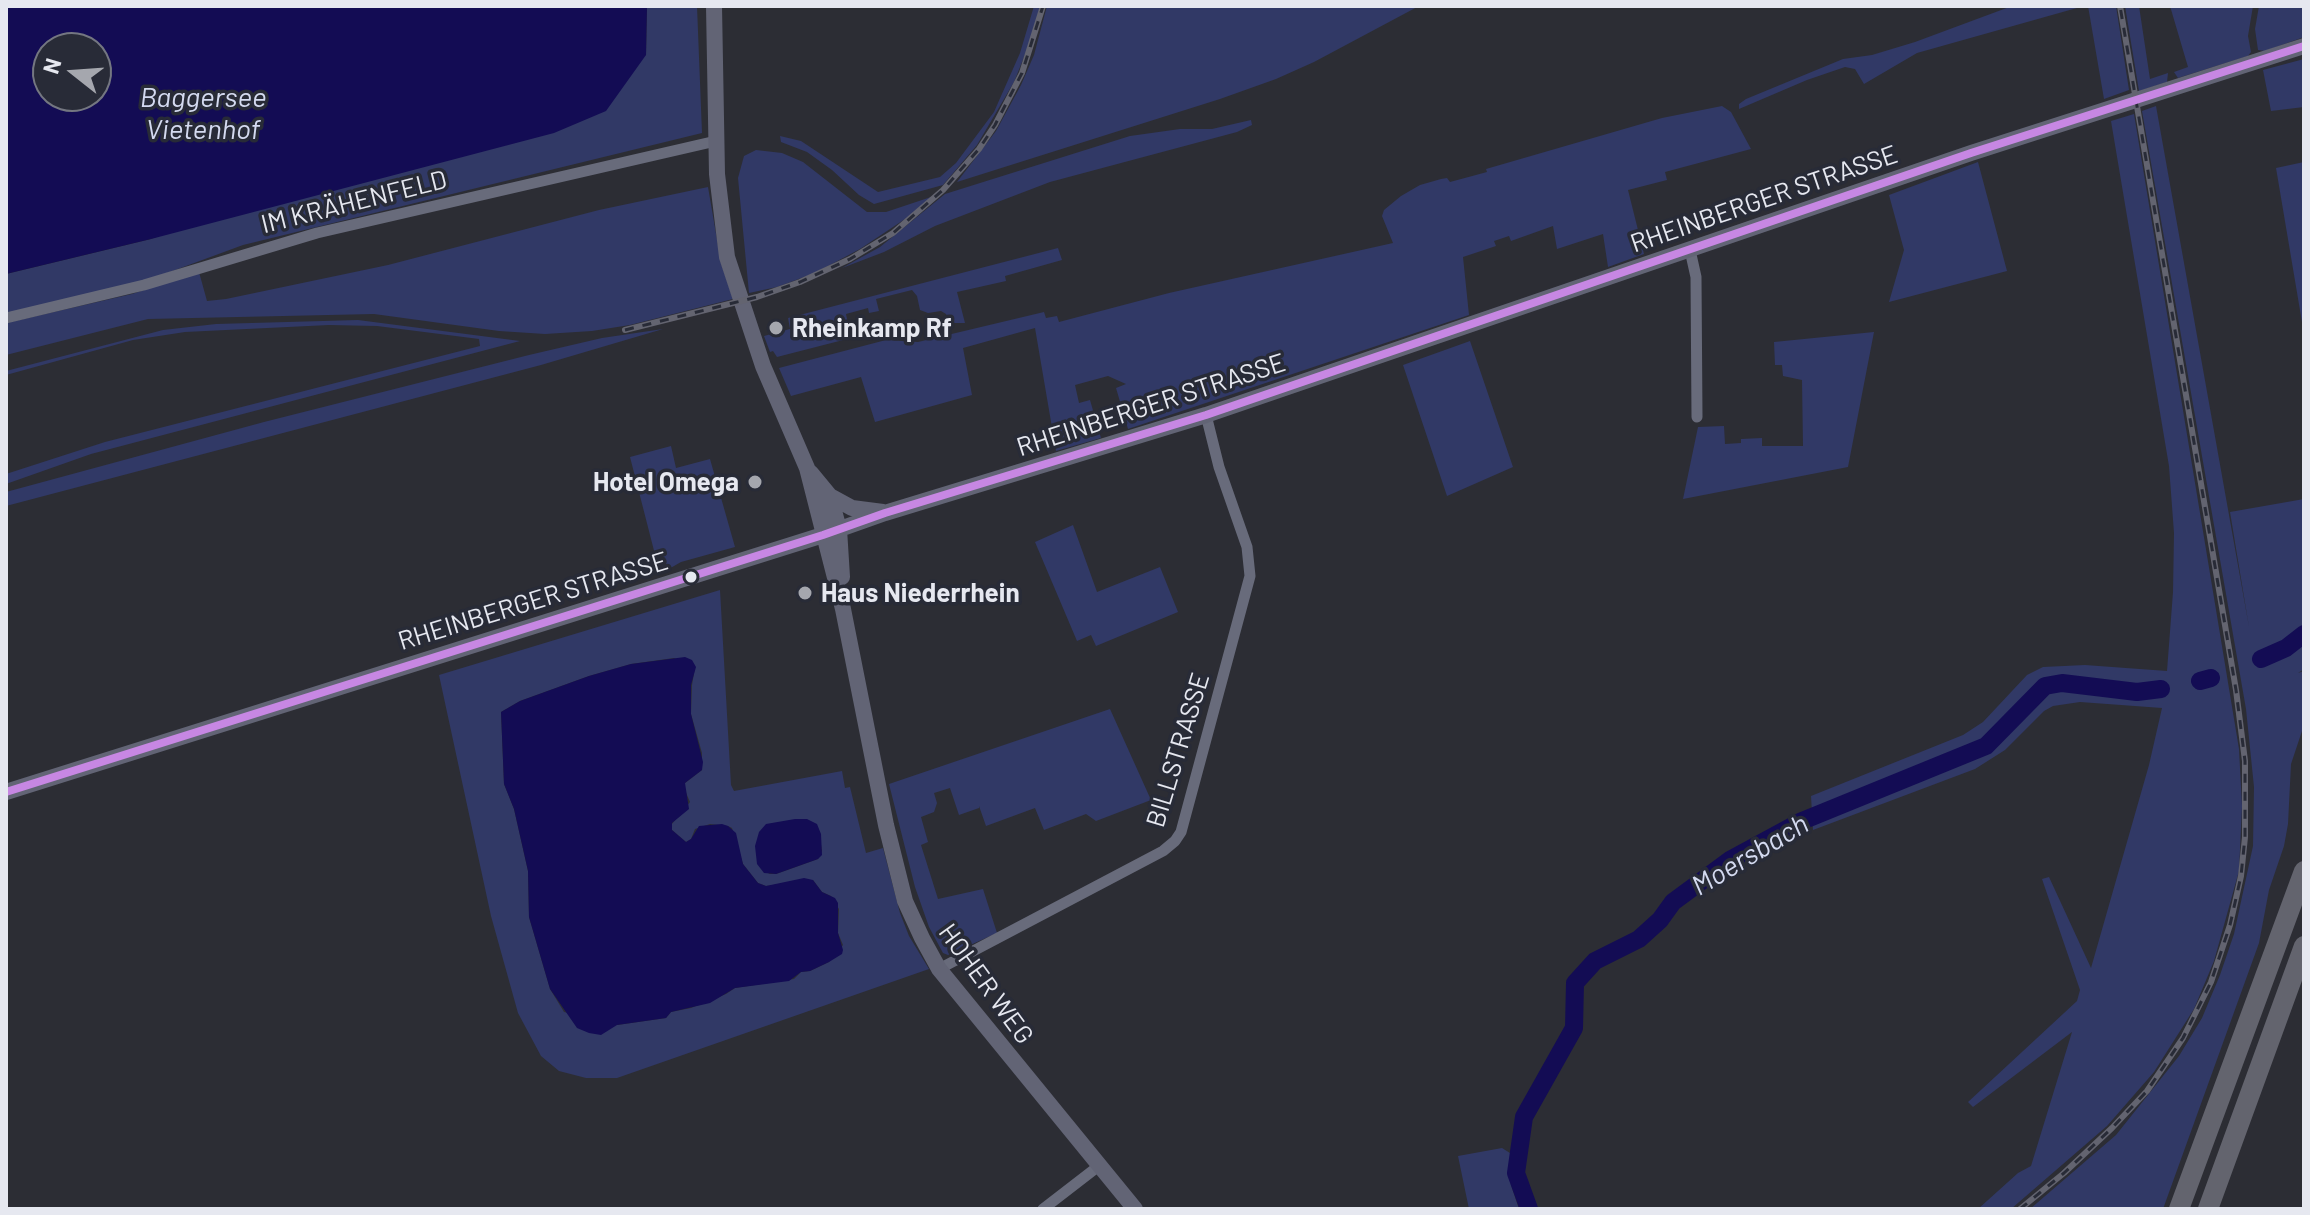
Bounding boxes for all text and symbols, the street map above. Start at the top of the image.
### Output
north arrow [32,32,112,112]
text: N [36,55,66,76]
water label: Baggersee Vietenhof [140,81,266,147]
street label: RHEINBERGER STRASSE [1626,139,1902,259]
street label: IM KRÄHENFELD [258,164,450,240]
place label: Rheinkamp Rf [792,312,952,344]
marker: Rheinkamp Rf [767,319,785,337]
street label: RHEINBERGER STRASSE [1013,347,1289,463]
place label: Hotel Omega [593,466,739,498]
marker: Hotel Omega [746,473,764,491]
street label: RHEINBERGER STRASSE [394,545,672,657]
unlabelled marker [683,569,699,585]
place label: Haus Niederrhein [821,577,1020,609]
marker: Haus Niederrhein [796,584,814,602]
street label: BILLSTRASSE [1140,669,1216,831]
water label: Moersbach [1686,807,1814,903]
street label: HOHER WEG [932,918,1040,1050]

